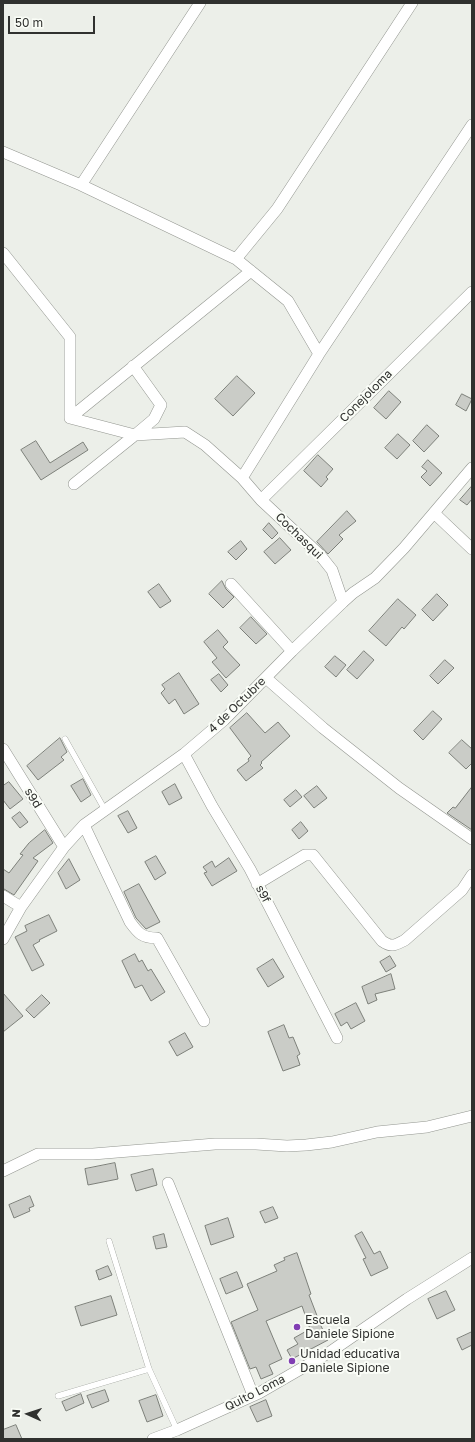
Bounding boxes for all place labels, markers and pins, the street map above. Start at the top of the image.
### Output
place label: Escuela Daniele Sipione [305,1313,394,1341]
marker: Escuela Daniele Sipione [292,1322,302,1332]
place label: Unidad educativa Daniele Sipione [300,1347,400,1375]
marker: Unidad educativa Daniele Sipione [287,1356,297,1366]

